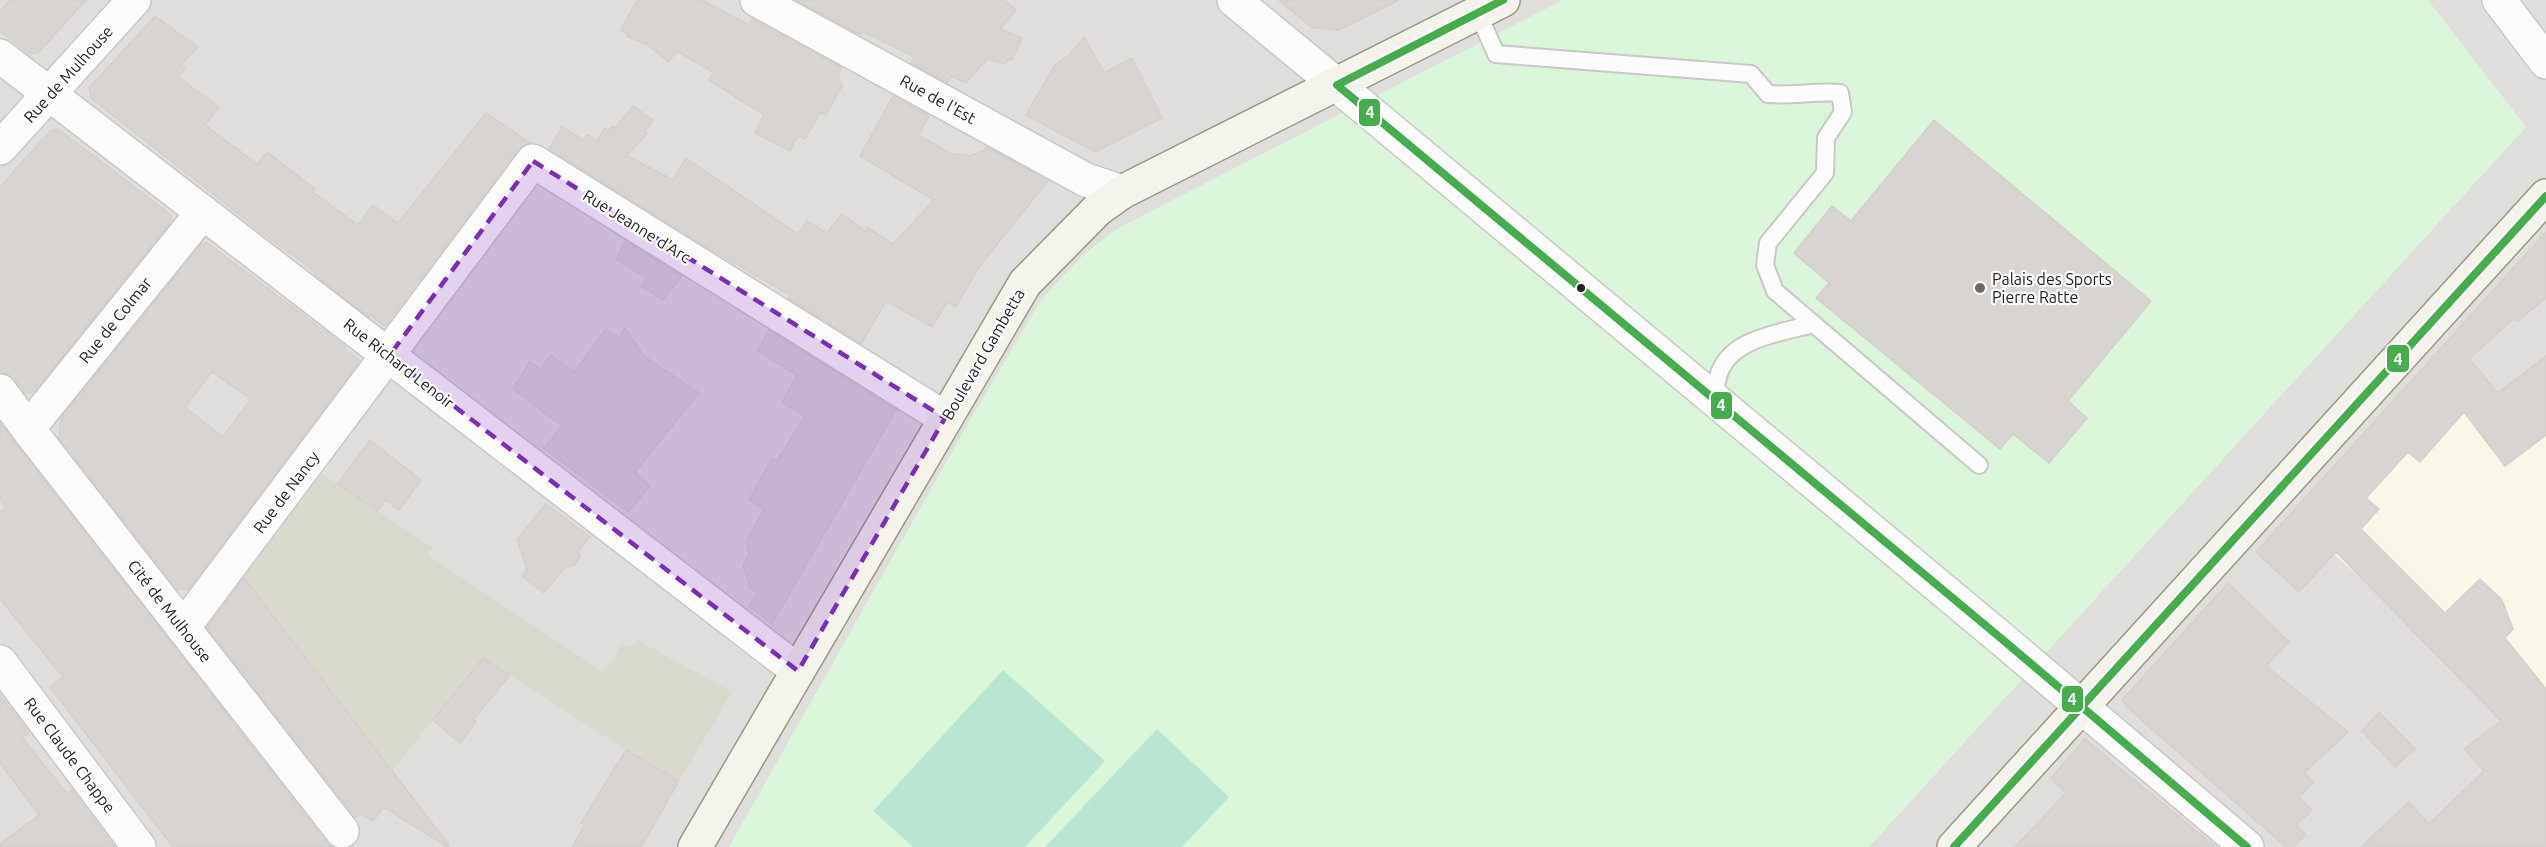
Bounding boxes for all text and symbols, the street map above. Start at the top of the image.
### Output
street label: Rue de Mulhouse [20,22,116,126]
street label: Rue de l'Est [897,71,980,128]
line badge: 4 [1358,98,1381,127]
text: 4 [1365,103,1375,121]
street label: Rue Jeanne d'Arc [580,186,695,267]
place label: Palais des Sports Pierre Ratte [1992,270,2112,306]
street label: Rue de Colmar [75,274,155,366]
marker: Palais des Sports Pierre Ratte [1973,281,1987,295]
unlabelled marker [1575,282,1587,294]
street label: Boulevard Gambetta [938,285,1028,423]
street label: Rue Richard Lenoir [340,314,458,412]
line badge: 4 [2386,344,2410,373]
text: 4 [2393,350,2403,368]
line badge: 4 [1710,391,1733,420]
text: 4 [1716,396,1726,414]
street label: Rue de Nancy [249,447,323,536]
street label: Cité de Mulhouse [124,556,216,666]
line badge: 4 [2061,685,2084,713]
text: 4 [2067,690,2077,708]
street label: Rue Claude Chappe [21,694,119,816]

